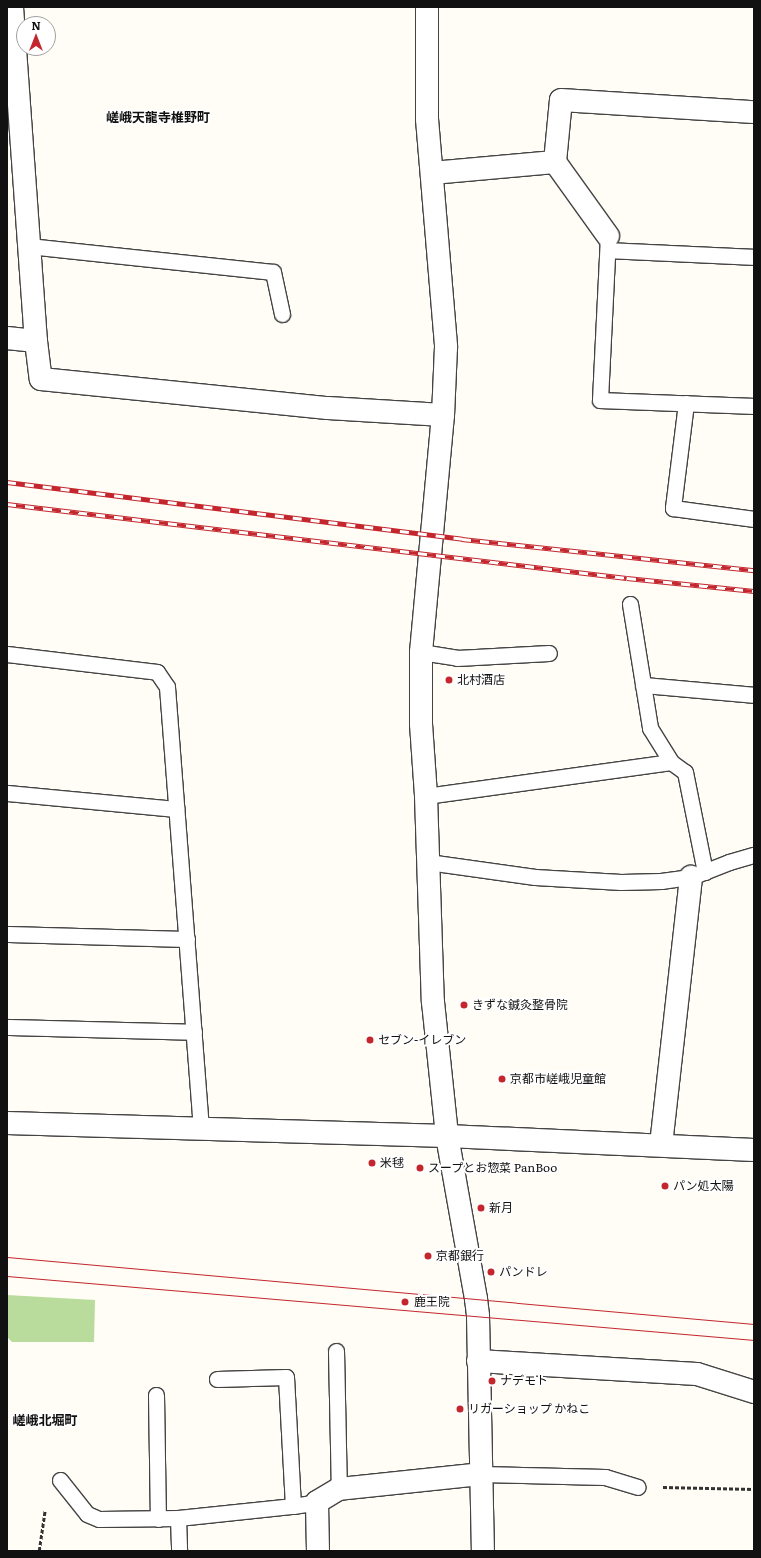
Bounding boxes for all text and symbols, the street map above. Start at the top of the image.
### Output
north arrow [16,16,56,56]
text: N [31,17,41,33]
district label: 嵯峨天龍寺椎野町 [106,109,210,125]
place label: 北村酒店 [457,673,505,687]
marker: 北村酒店 [444,675,454,685]
place label: きずな鍼灸整骨院 [472,998,568,1012]
marker: きずな鍼灸整骨院 [459,1000,469,1010]
place label: セブン-イレブン [378,1033,466,1047]
marker: セブン-イレブン [365,1035,375,1045]
place label: 京都市嵯峨児童館 [510,1072,606,1086]
marker: 京都市嵯峨児童館 [497,1074,507,1084]
place label: 米毬 [380,1156,404,1170]
marker: 米毬 [367,1158,377,1168]
place label: スープとお惣菜 PanBoo [428,1161,558,1175]
marker: スープとお惣菜 PanBoo [415,1163,425,1173]
place label: パン処太陽 [673,1179,733,1193]
marker: パン処太陽 [660,1181,670,1191]
place label: 新月 [489,1201,513,1215]
marker: 新月 [476,1203,486,1213]
place label: 京都銀行 [436,1249,484,1263]
marker: 京都銀行 [423,1251,433,1261]
place label: パンドレ [499,1265,547,1279]
marker: パンドレ [486,1267,496,1277]
place label: 鹿王院 [414,1295,450,1309]
marker: 鹿王院 [399,1296,411,1308]
place label: ナデモト [500,1374,548,1388]
marker: ナデモト [487,1376,497,1386]
place label: リガーショップ かねこ [468,1402,590,1416]
marker: リガーショップ かねこ [455,1404,465,1414]
district label: 嵯峨北堀町 [13,1412,77,1428]

